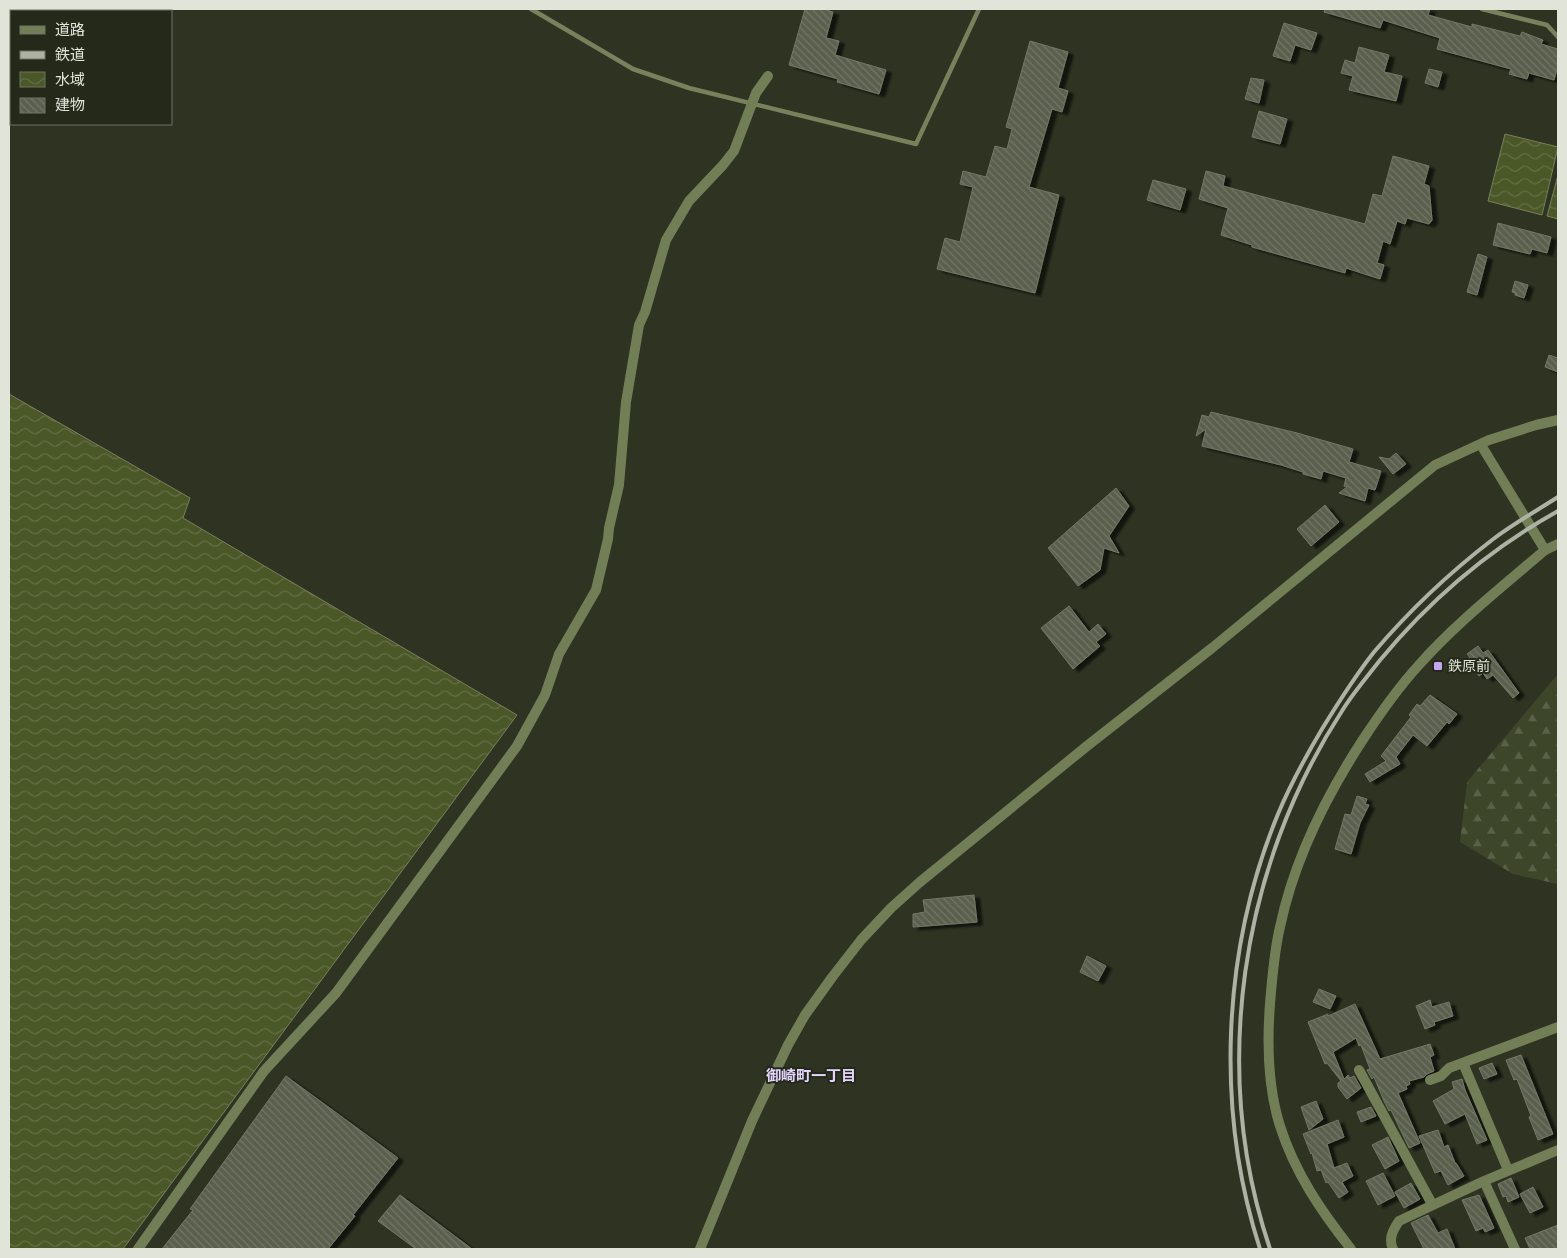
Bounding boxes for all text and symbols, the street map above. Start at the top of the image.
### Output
legend [10,10,172,125]
text: 道路 [55,18,85,39]
text: 鉄道 [55,43,85,64]
text: 水域 [55,68,85,89]
text: 建物 [55,93,85,114]
place label: 鉄原前 [1448,655,1490,675]
marker: 鉄原前 [1432,660,1444,672]
district label: 御崎町一丁目 [766,1064,856,1085]

